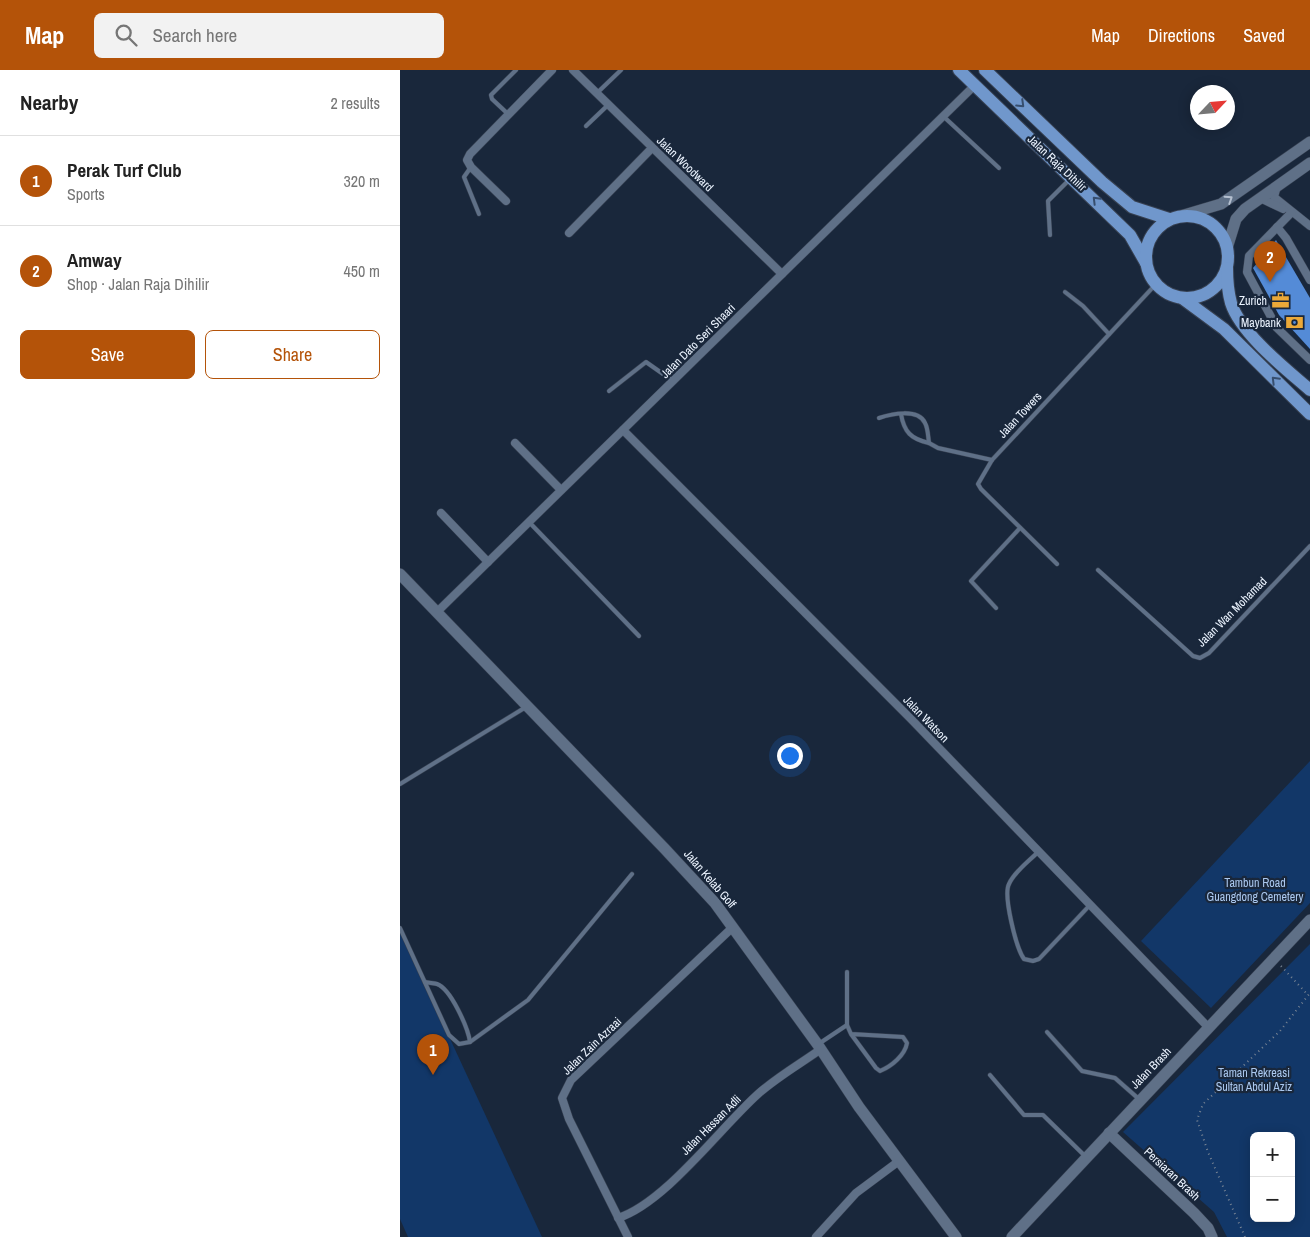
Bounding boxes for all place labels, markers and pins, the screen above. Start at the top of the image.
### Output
pin: 2 [1254,241,1286,282]
office icon: Zurich [1271,291,1291,311]
place label: Zurich [1239,293,1267,309]
bank icon: Maybank [1285,313,1305,333]
place label: Maybank [1241,315,1281,331]
pin: 1 [417,1034,449,1075]

